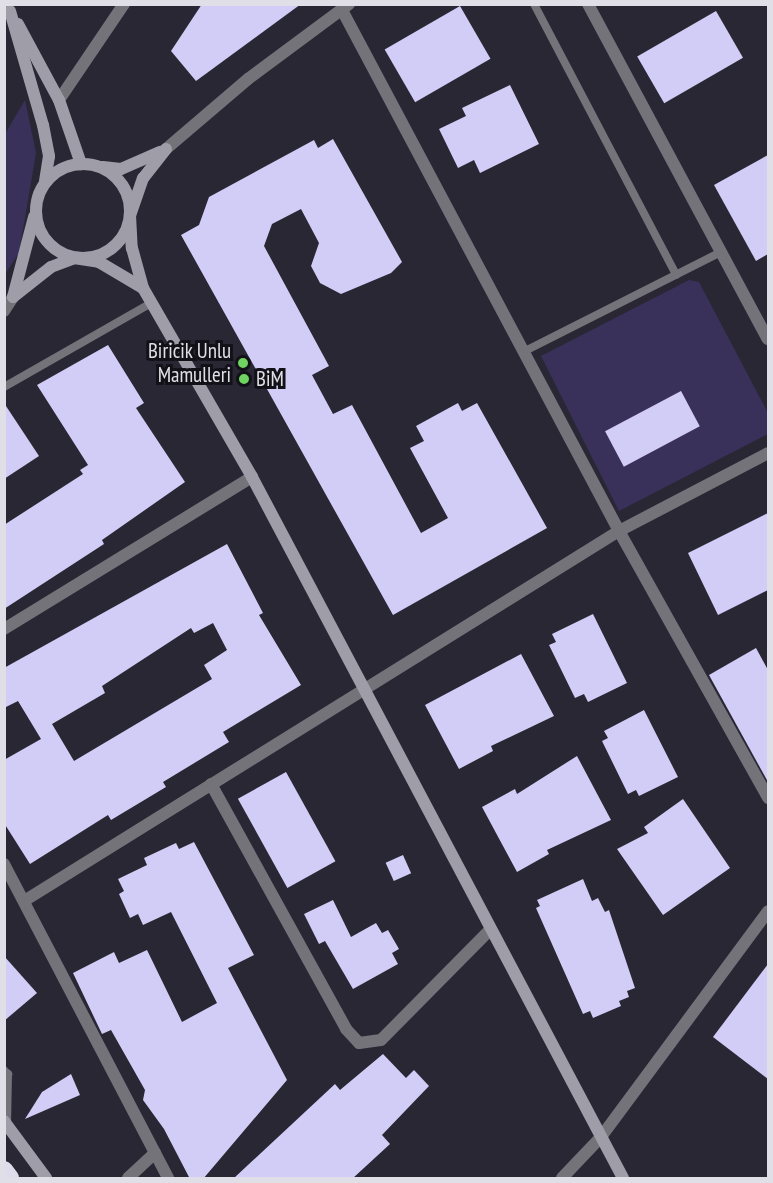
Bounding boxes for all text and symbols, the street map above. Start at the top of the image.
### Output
place label: Biricik Unlu Mamulleri [147,338,231,388]
marker: Biricik Unlu Mamulleri [236,356,250,370]
place label: BiM [256,366,284,392]
marker: BiM [237,372,251,386]

